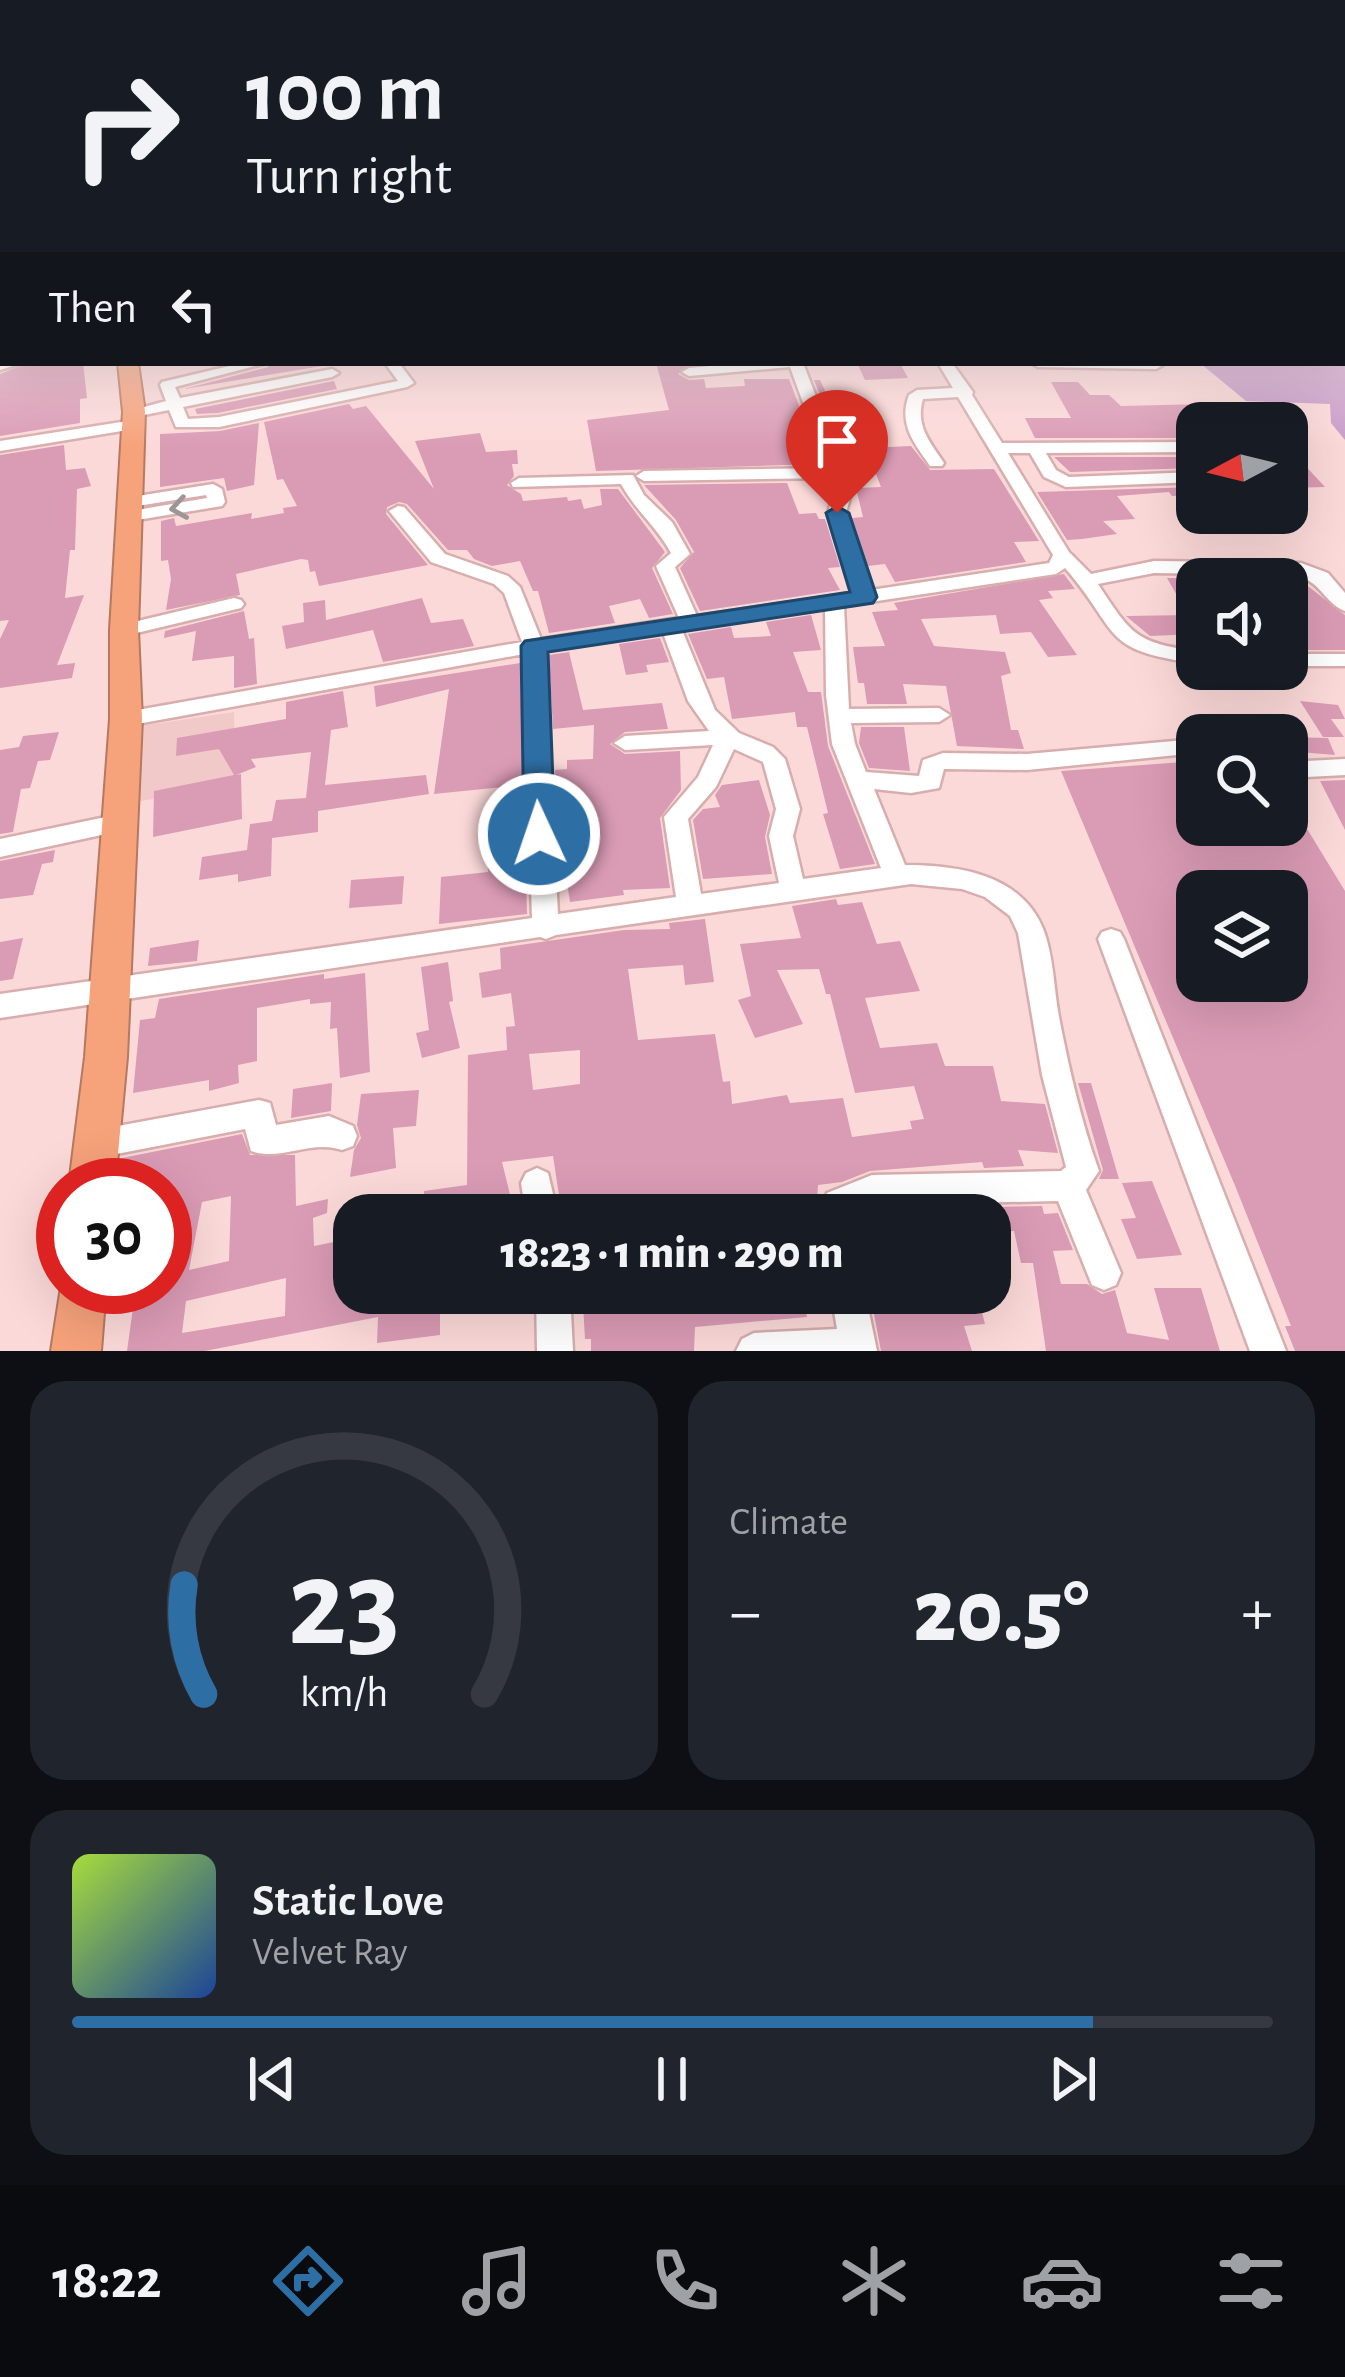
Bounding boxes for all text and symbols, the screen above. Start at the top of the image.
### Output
icon: right [48,48,204,204]
text: 100 m [246,52,444,136]
text: Turn right [246,150,452,204]
icon: left [161,276,227,342]
text: Then [48,286,137,331]
pin [786,390,888,513]
north arrow [1176,402,1308,534]
map controls [1176,402,1308,1002]
icon: arrive [804,408,870,474]
one-way arrow [170,494,189,520]
button: sound [1176,558,1308,690]
button: search [1176,714,1308,846]
position arrow [476,771,602,897]
button: layers [1176,870,1308,1002]
speed limit sign: 30 [36,1158,192,1314]
text: 18:23 · 1 min · 290 m [500,1231,844,1276]
text: Climate [730,1503,848,1542]
text: 23 [287,1543,400,1668]
text: 20.5° [913,1568,1089,1658]
text: − [730,1580,761,1646]
text: + [1241,1580,1273,1646]
text: km/h [300,1671,388,1714]
text: Static Love [252,1879,444,1924]
text: Velvet Ray [252,1933,408,1972]
icon: previous [239,2046,305,2112]
icon: pause [639,2046,705,2112]
icon: next [1040,2046,1106,2112]
icon: directions [266,2239,350,2323]
icon: music [455,2239,539,2323]
icon: phone [643,2239,727,2323]
icon: climate [832,2239,916,2323]
icon: car [1020,2239,1104,2323]
icon: filters [1209,2239,1293,2323]
text: 18:22 [52,2254,162,2308]

